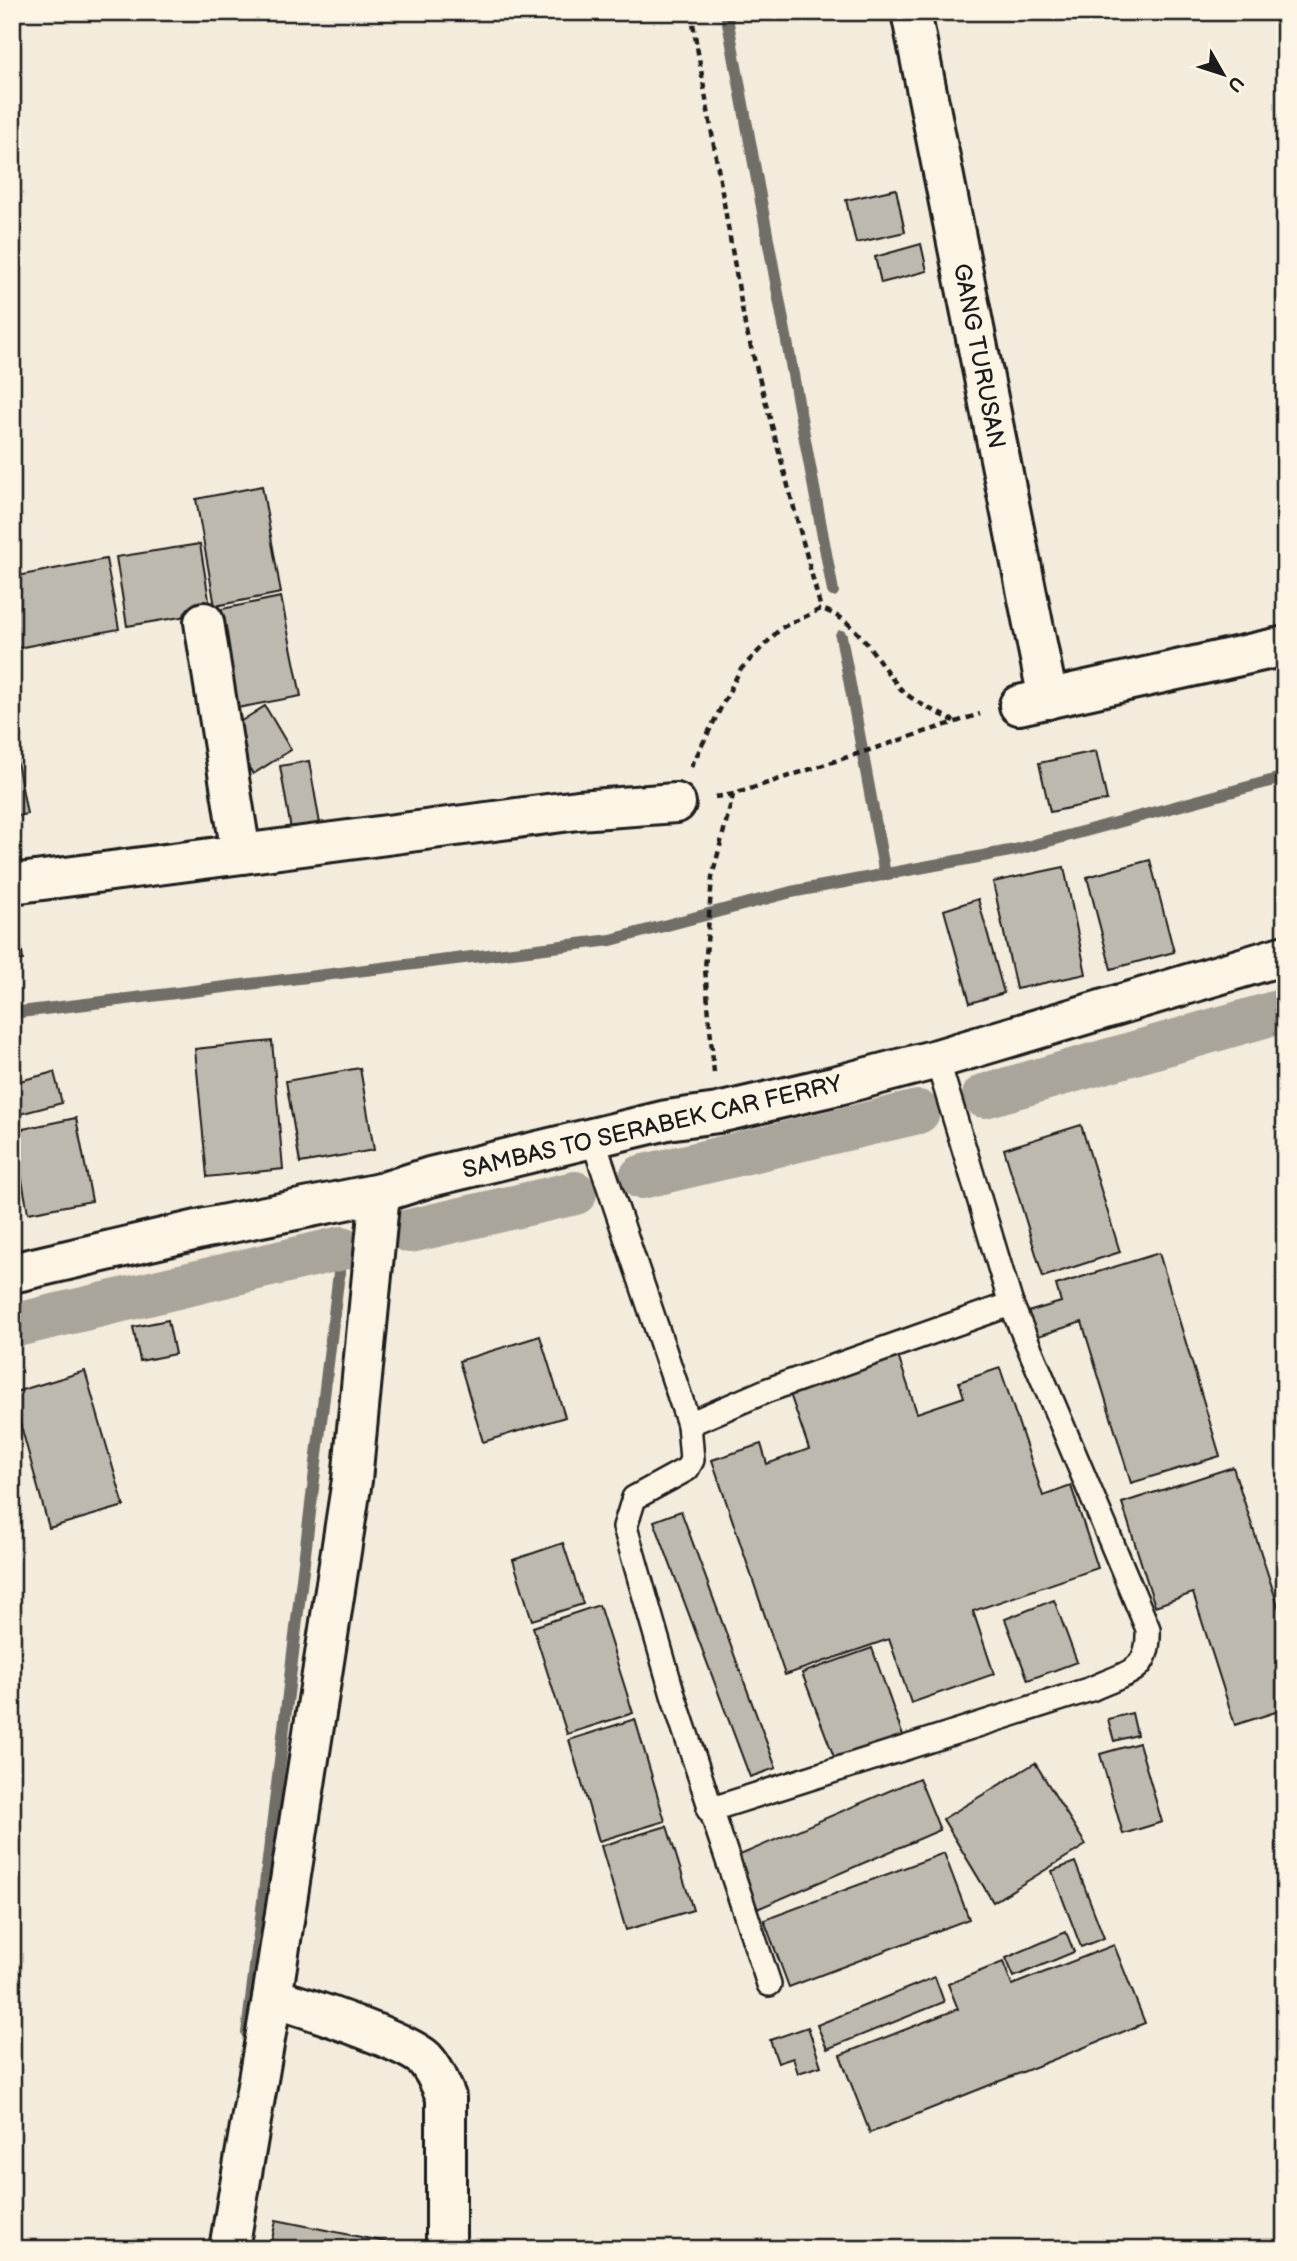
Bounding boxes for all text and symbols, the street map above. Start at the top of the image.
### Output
north arrow [1188,38,1258,108]
text: U [1222,71,1248,96]
street label: GANG TURUSAN [947,261,1011,451]
street label: SAMBAS TO SERABEK CAR FERRY [460,1069,845,1185]

